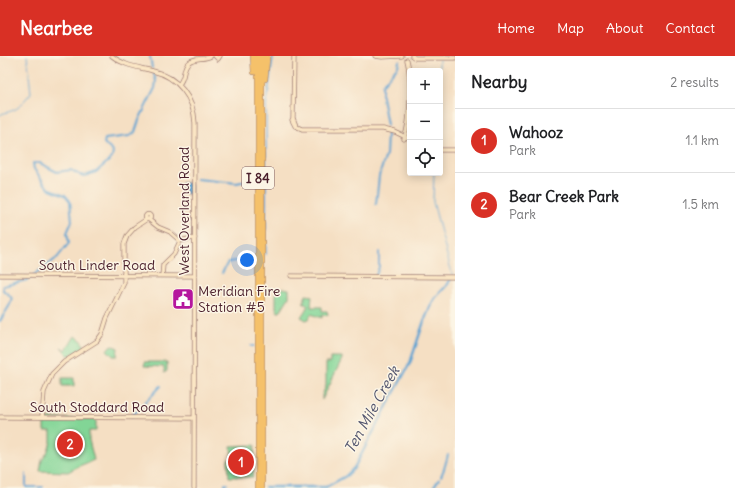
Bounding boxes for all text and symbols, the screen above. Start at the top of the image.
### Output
text: Nearbee [20,16,93,40]
text: Home [497,19,535,37]
text: Map [557,19,584,37]
text: About [606,19,644,37]
text: Contact [666,19,715,37]
map controls [407,68,443,176]
button: + [407,68,443,104]
text: Nearby [471,71,527,93]
text: 2 results [670,74,719,91]
button: − [407,104,443,140]
text: Wahooz [509,123,563,142]
text: 1 [481,132,487,149]
text: 1.1 km [685,132,719,149]
button: locate [407,140,443,176]
text: Park [509,142,536,159]
street label: West Overland Road [175,147,193,275]
road number: I 84 [242,167,274,189]
text: Bear Creek Park [509,187,619,206]
text: 2 [480,196,488,213]
text: 1.5 km [683,196,719,213]
text: Park [509,206,536,223]
your location [237,250,257,270]
street label: South Linder Road [39,256,155,274]
place label: Meridian Fire Station #5 [198,282,280,316]
public building icon: Meridian Fire Station #5 [170,286,196,312]
water label: Ten Mile Creek [340,362,404,457]
street label: South Stoddard Road [30,398,164,416]
pin: 2 [57,429,83,459]
pin: 1 [228,447,254,477]

